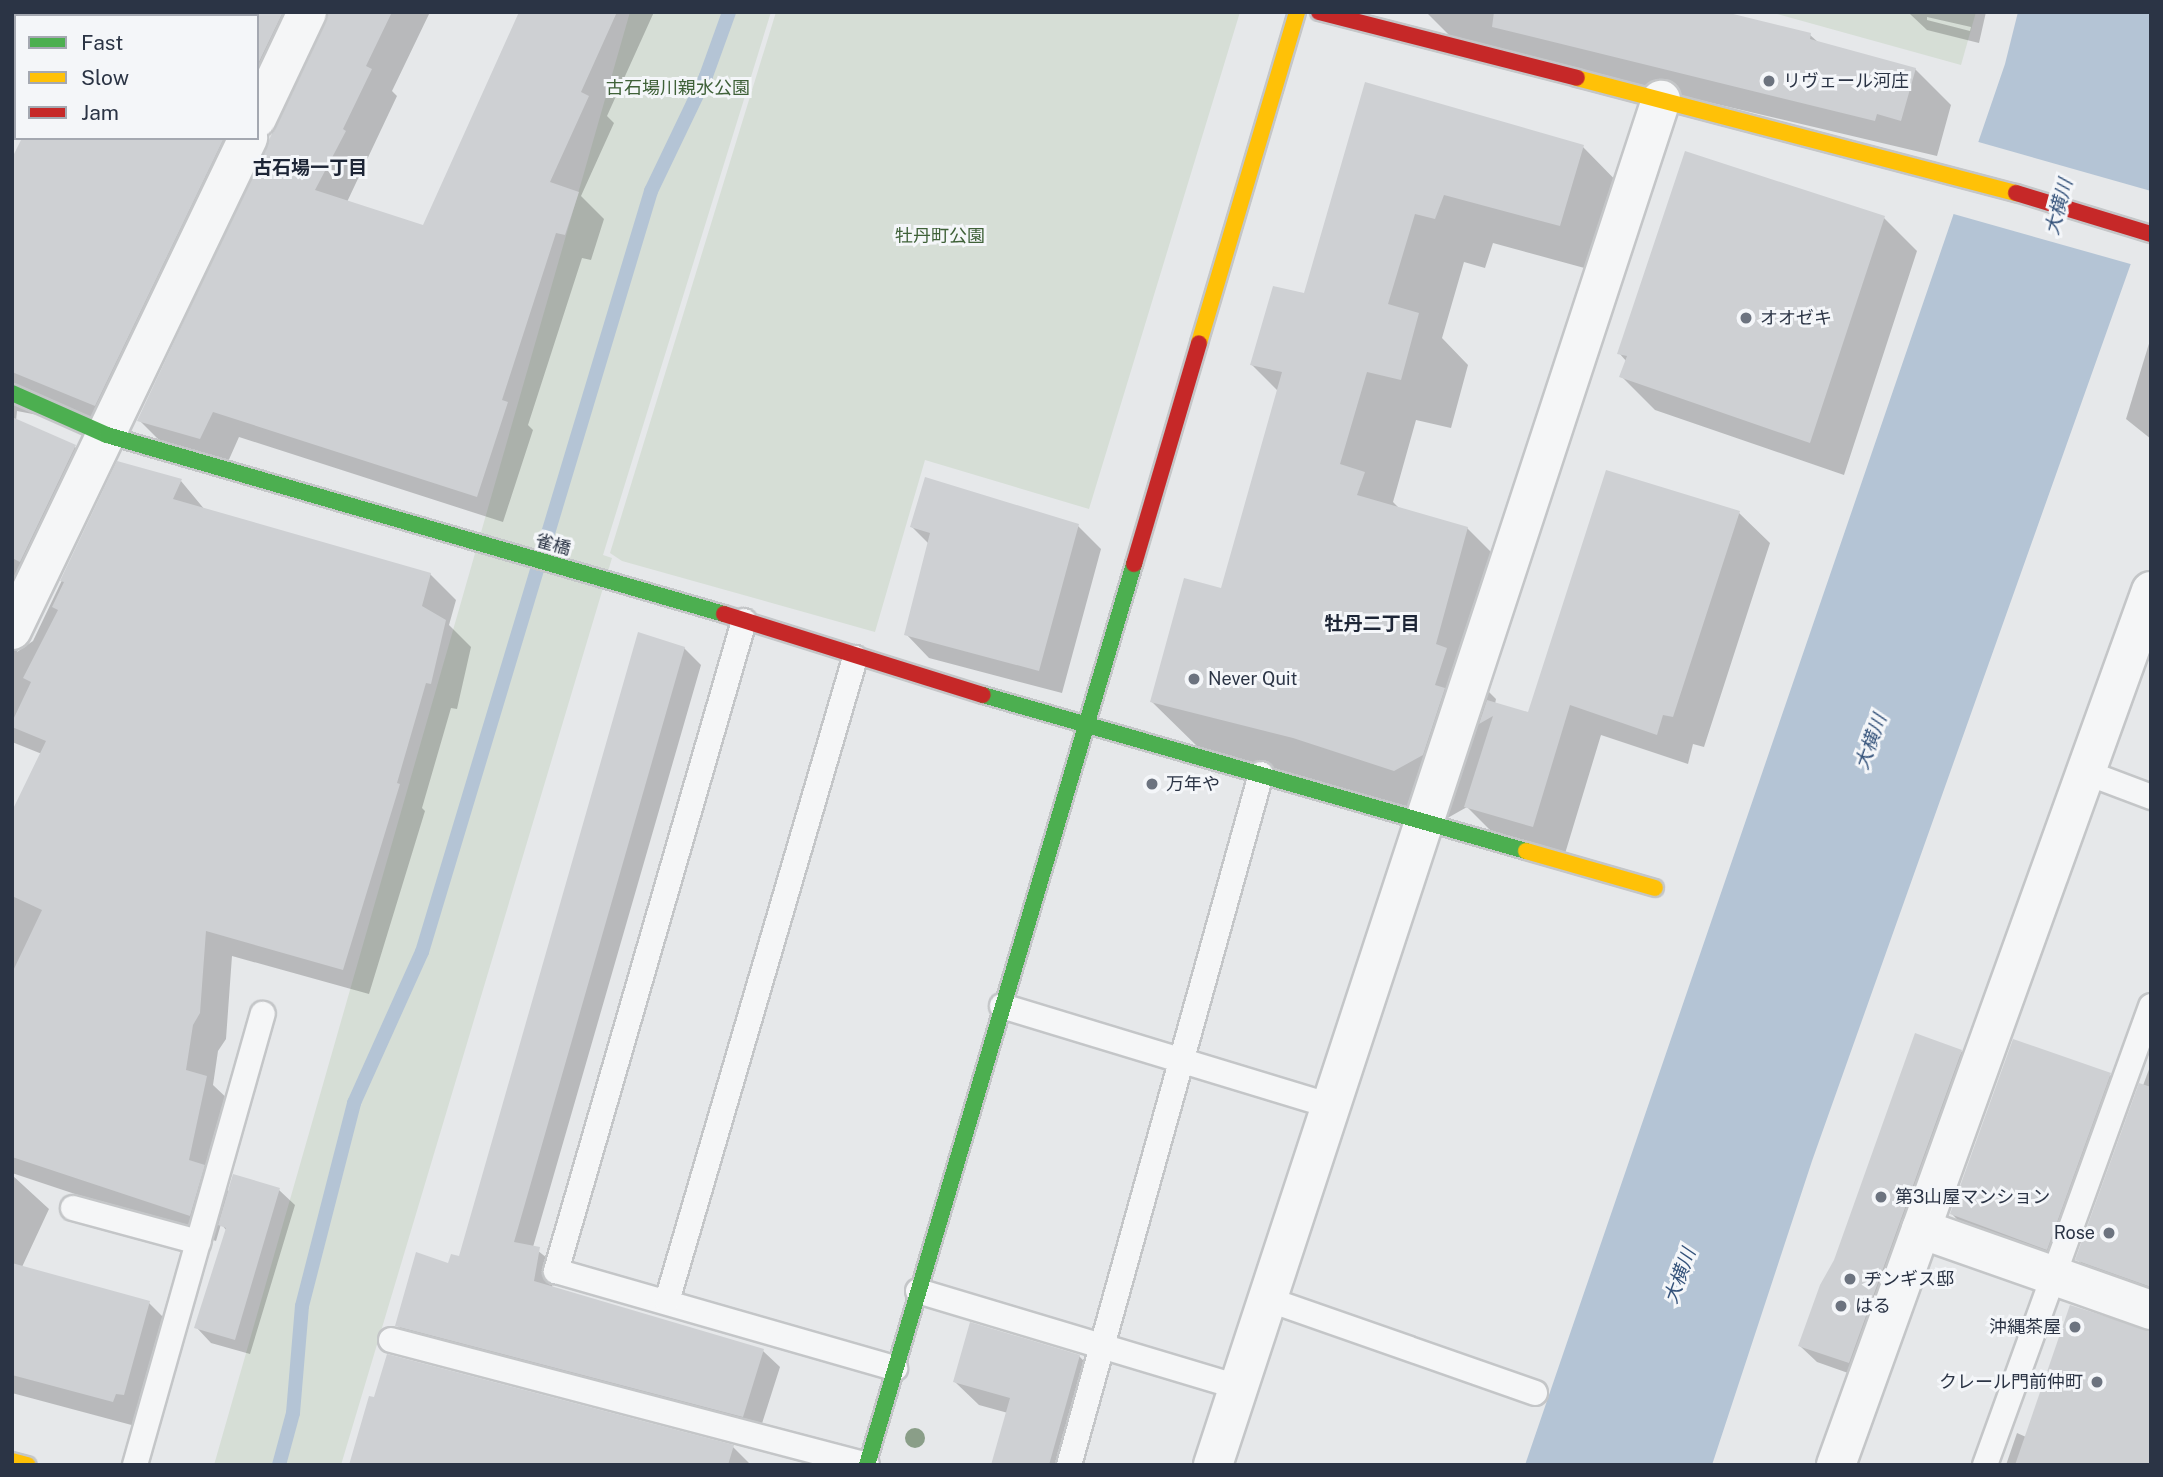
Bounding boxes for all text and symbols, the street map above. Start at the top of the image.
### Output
legend [14,14,259,140]
text: Fast [81,30,123,55]
text: Slow [81,65,129,90]
place label: リヴェール河庄 [1783,70,1909,92]
marker: リヴェール河庄 [1761,73,1777,89]
park label: 古石場川親水公園 [606,77,750,99]
text: Jam [81,100,119,125]
district label: 古石場一丁目 [253,157,367,179]
water label: 大横川 [2041,177,2077,237]
park label: 牡丹町公園 [895,225,985,247]
place label: オオゼキ [1760,307,1832,329]
marker: オオゼキ [1738,310,1754,326]
street label: 雀橋 [533,530,573,560]
district label: 牡丹二丁目 [1325,613,1419,635]
place label: Never Quit [1208,668,1297,690]
marker: Never Quit [1186,671,1202,687]
water label: 大横川 [1851,711,1891,773]
place label: 万年や [1166,773,1220,795]
marker: 万年や [1144,776,1160,792]
place label: 第3山屋マンション [1895,1186,2050,1208]
marker: 第3山屋マンション [1873,1189,1889,1205]
place label: Rose [2054,1222,2095,1244]
marker: Rose [2101,1225,2117,1241]
water label: 大横川 [1660,1245,1700,1307]
place label: ヂンギス邸 [1864,1268,1954,1290]
marker: ヂンギス邸 [1842,1271,1858,1287]
place label: はる [1855,1295,1891,1317]
marker: はる [1833,1298,1849,1314]
place label: 沖縄茶屋 [1989,1316,2061,1338]
marker: 沖縄茶屋 [2067,1319,2083,1335]
place label: クレール門前仲町 [1939,1371,2083,1393]
marker: クレール門前仲町 [2089,1374,2105,1390]

